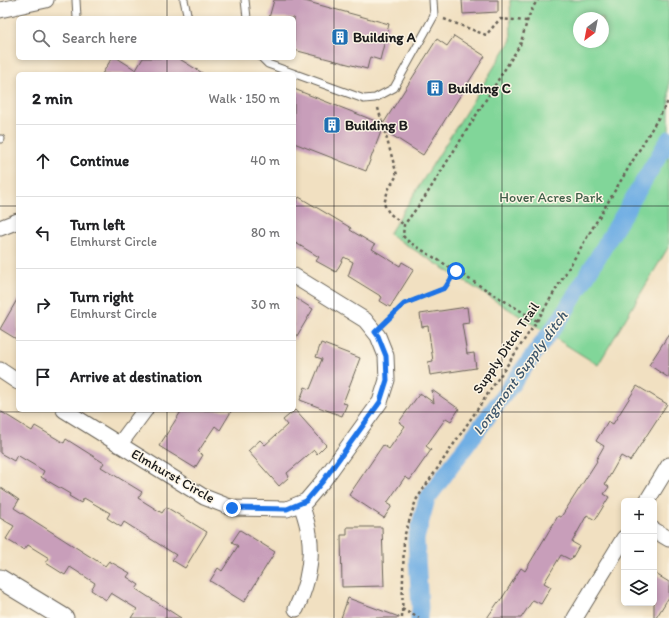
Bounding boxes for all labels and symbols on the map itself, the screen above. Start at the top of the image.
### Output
north arrow [573,12,609,48]
building icon: Building A [330,27,350,47]
place label: Building A [353,29,417,46]
building icon: Building C [425,78,445,98]
place label: Building C [448,80,511,97]
building icon: Building B [322,115,342,135]
place label: Building B [345,117,408,134]
park label: Hover Acres Park [499,189,603,206]
route start [447,262,465,280]
street label: Supply Ditch Trail [469,299,543,397]
water label: Longmont Supply ditch [469,307,572,439]
street label: Elmhurst Circle [128,445,218,507]
route end [223,499,241,517]

